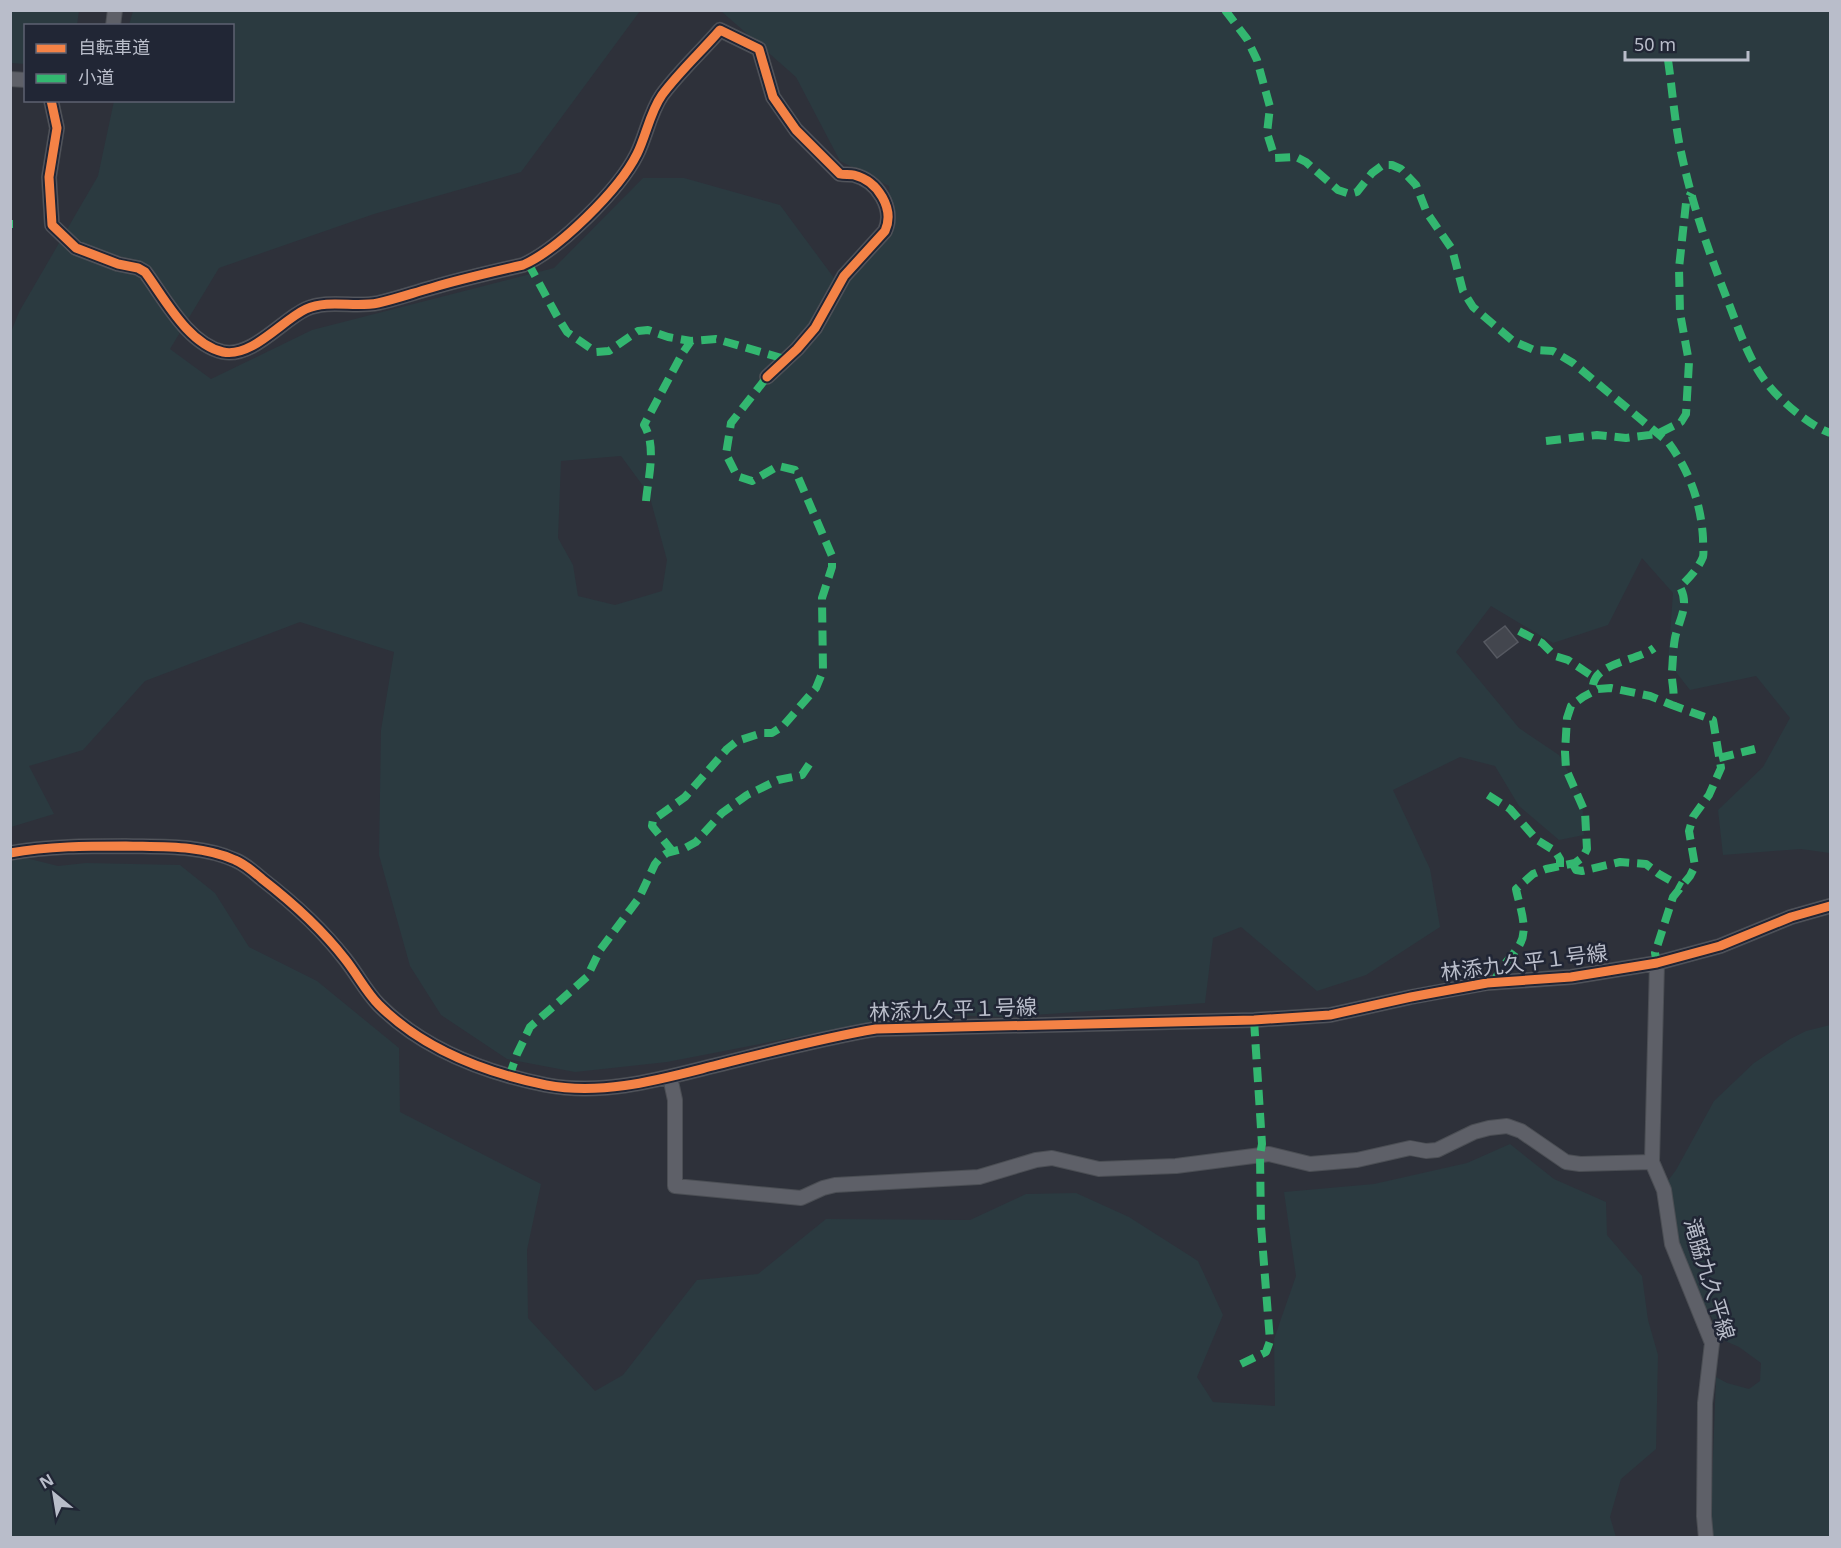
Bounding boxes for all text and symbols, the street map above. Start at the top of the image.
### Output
legend [24,24,234,102]
scale bar [1625,24,1748,62]
text: 50 m [1634,32,1676,56]
text: 自転車道 [78,35,150,59]
text: 小道 [78,65,114,89]
street label: 林添九久平１号線 [1439,938,1609,986]
street label: 林添九久平１号線 [869,992,1037,1026]
street label: 滝脇九久平線 [1678,1214,1742,1343]
north arrow [24,1464,84,1524]
text: N [35,1468,58,1494]

